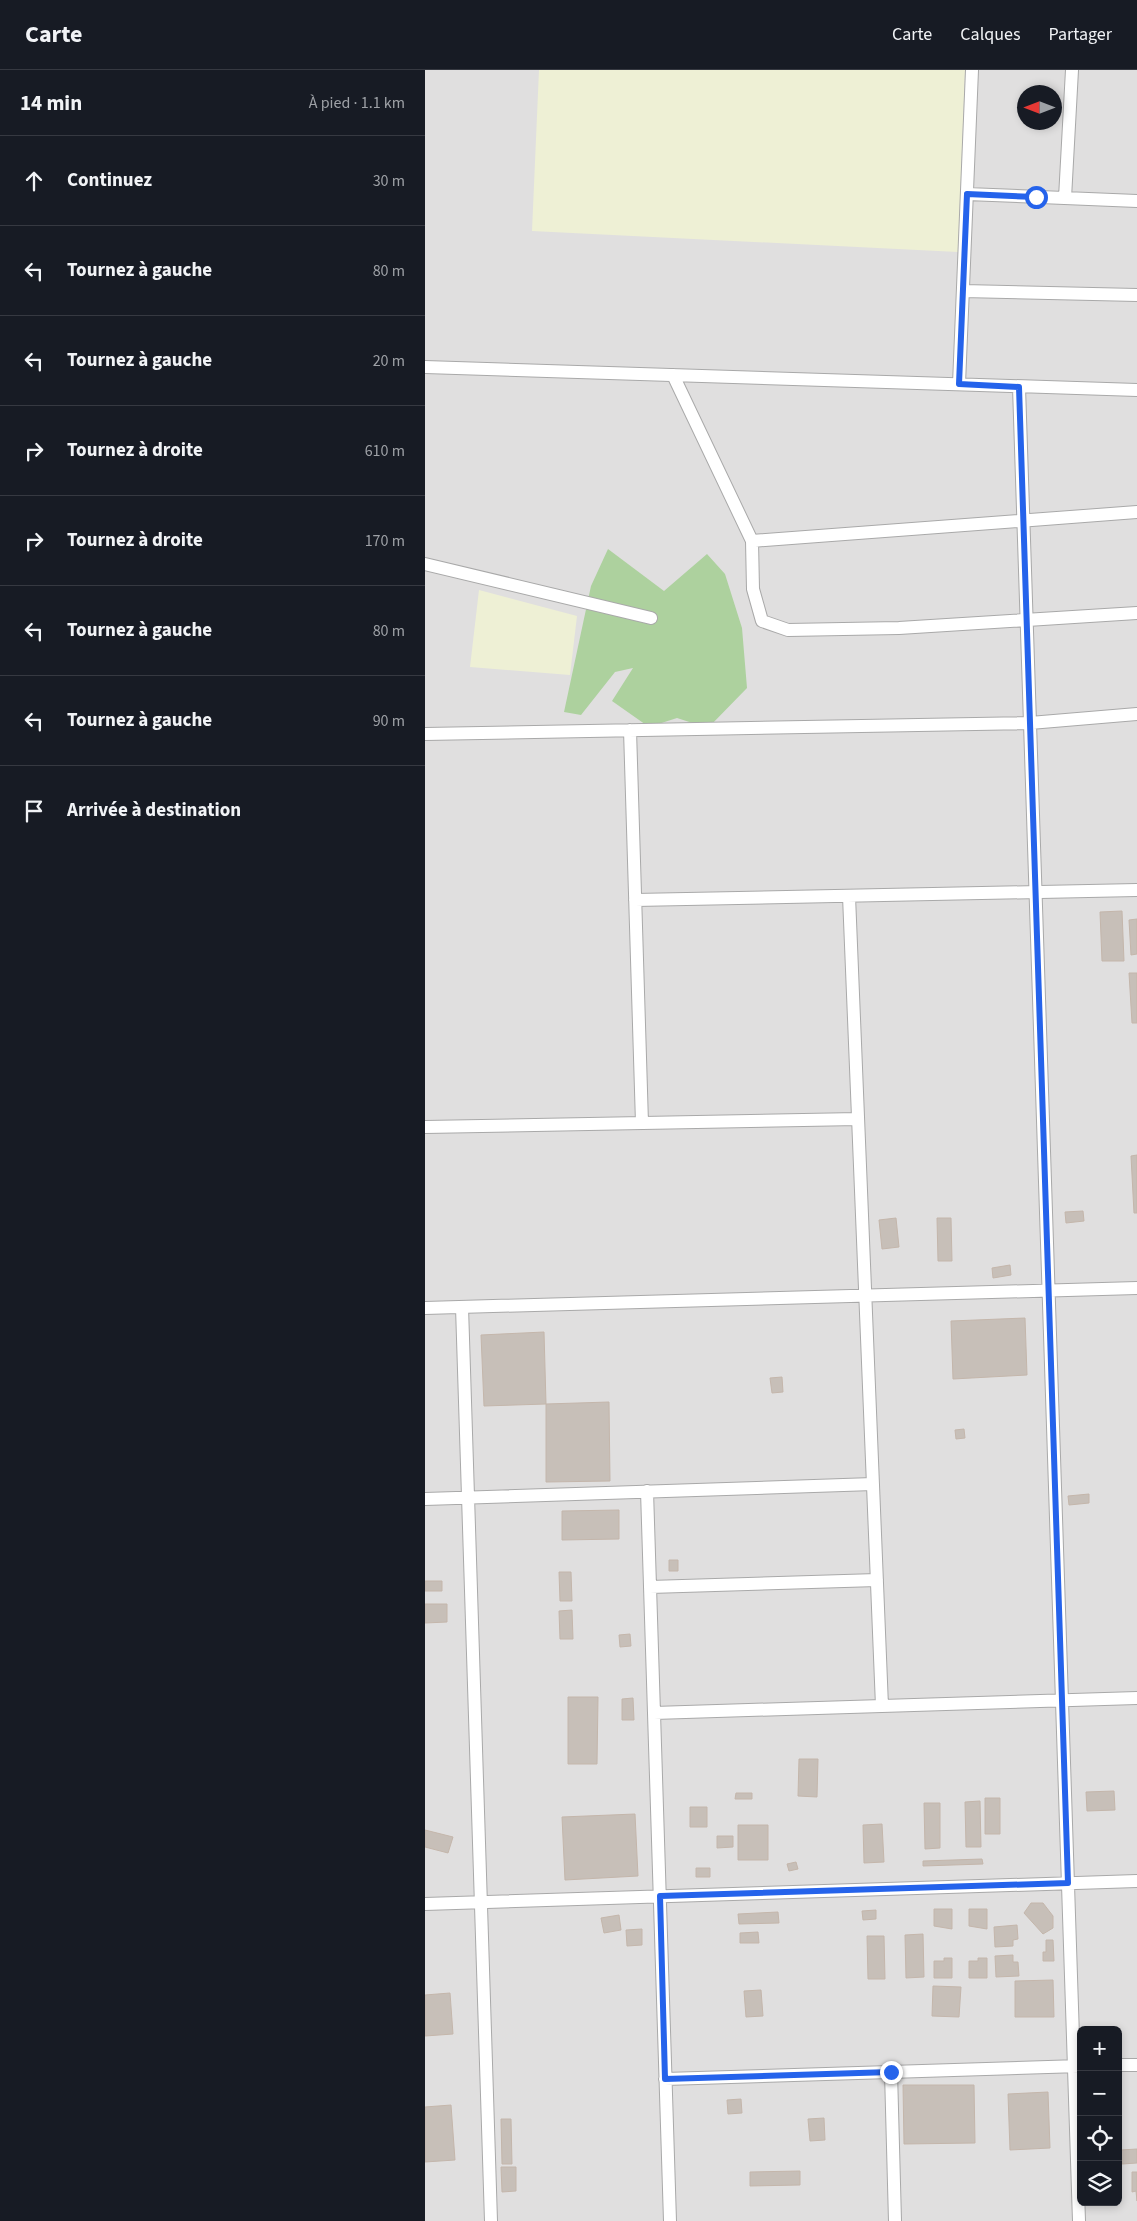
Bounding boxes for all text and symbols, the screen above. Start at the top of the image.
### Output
text: Carte [25,17,82,52]
text: Carte [892,22,932,47]
text: Calques [960,22,1020,47]
text: Partager [1048,22,1112,47]
north arrow [1017,85,1062,130]
text: 14 min [20,88,82,118]
text: À pied · 1.1 km [309,92,405,114]
icon: ahead [20,167,48,195]
text: Continuez [67,167,152,194]
text: 30 m [373,170,405,192]
route start [1025,186,1048,209]
icon: left [20,257,48,285]
text: Tournez à gauche [67,257,212,284]
text: 80 m [373,260,405,282]
icon: left [20,347,48,375]
text: Tournez à gauche [67,347,212,374]
text: 20 m [373,350,405,372]
icon: right [20,437,48,465]
text: Tournez à droite [67,437,203,464]
text: 610 m [365,440,405,462]
icon: right [20,527,48,555]
text: Tournez à droite [67,527,203,554]
text: 170 m [365,530,405,552]
icon: left [20,617,48,645]
text: Tournez à gauche [67,617,212,644]
text: 80 m [373,620,405,642]
icon: left [20,707,48,735]
text: Tournez à gauche [67,707,212,734]
text: 90 m [373,710,405,732]
icon: arrive [20,797,48,825]
text: Arrivée à destination [67,797,241,824]
map controls [1077,2026,1122,2206]
button: + [1077,2026,1122,2071]
route end [880,2061,903,2084]
button: − [1077,2071,1122,2116]
button: locate [1077,2116,1122,2161]
button: layers [1077,2161,1122,2206]

